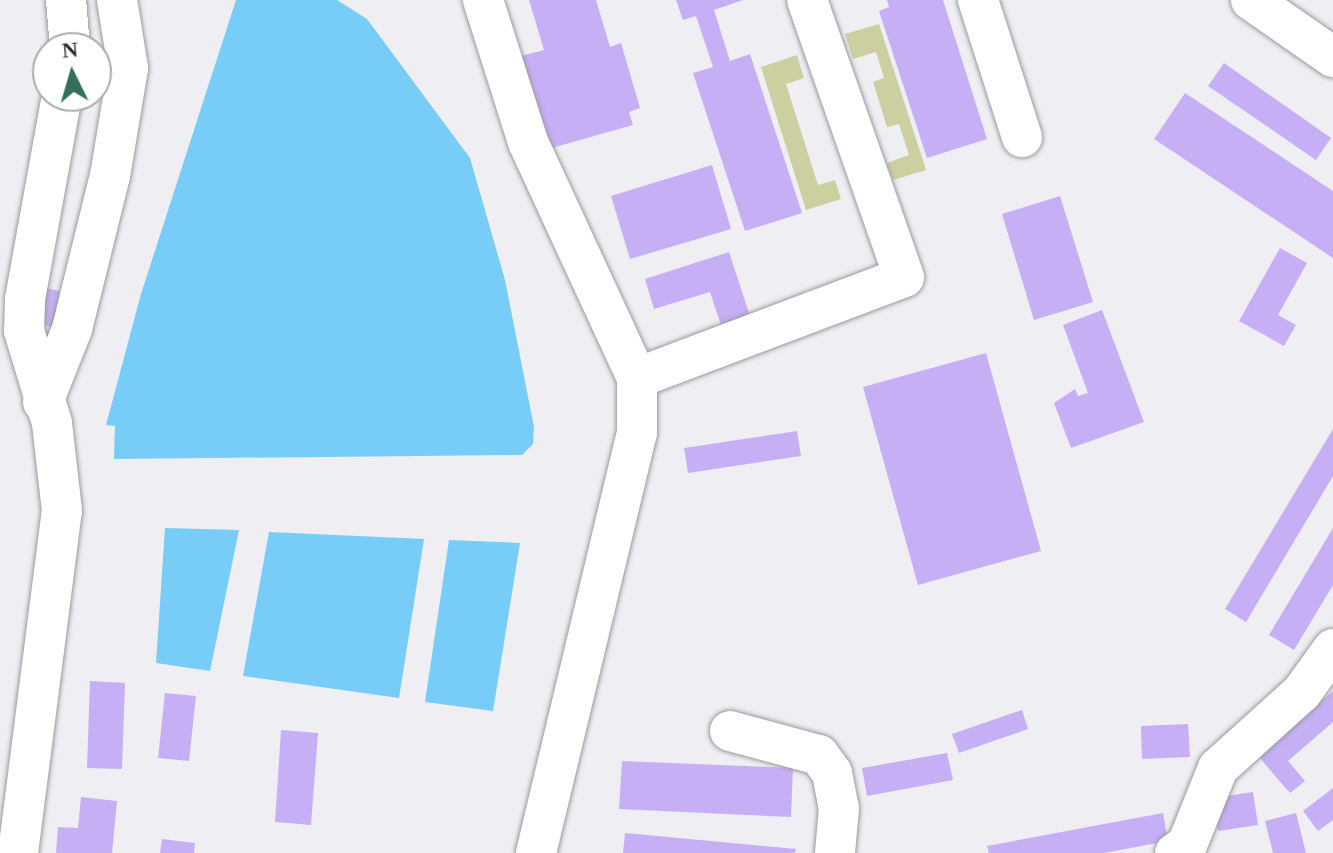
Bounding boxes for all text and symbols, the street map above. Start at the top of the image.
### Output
north arrow [32,32,112,112]
text: N [61,36,79,63]

